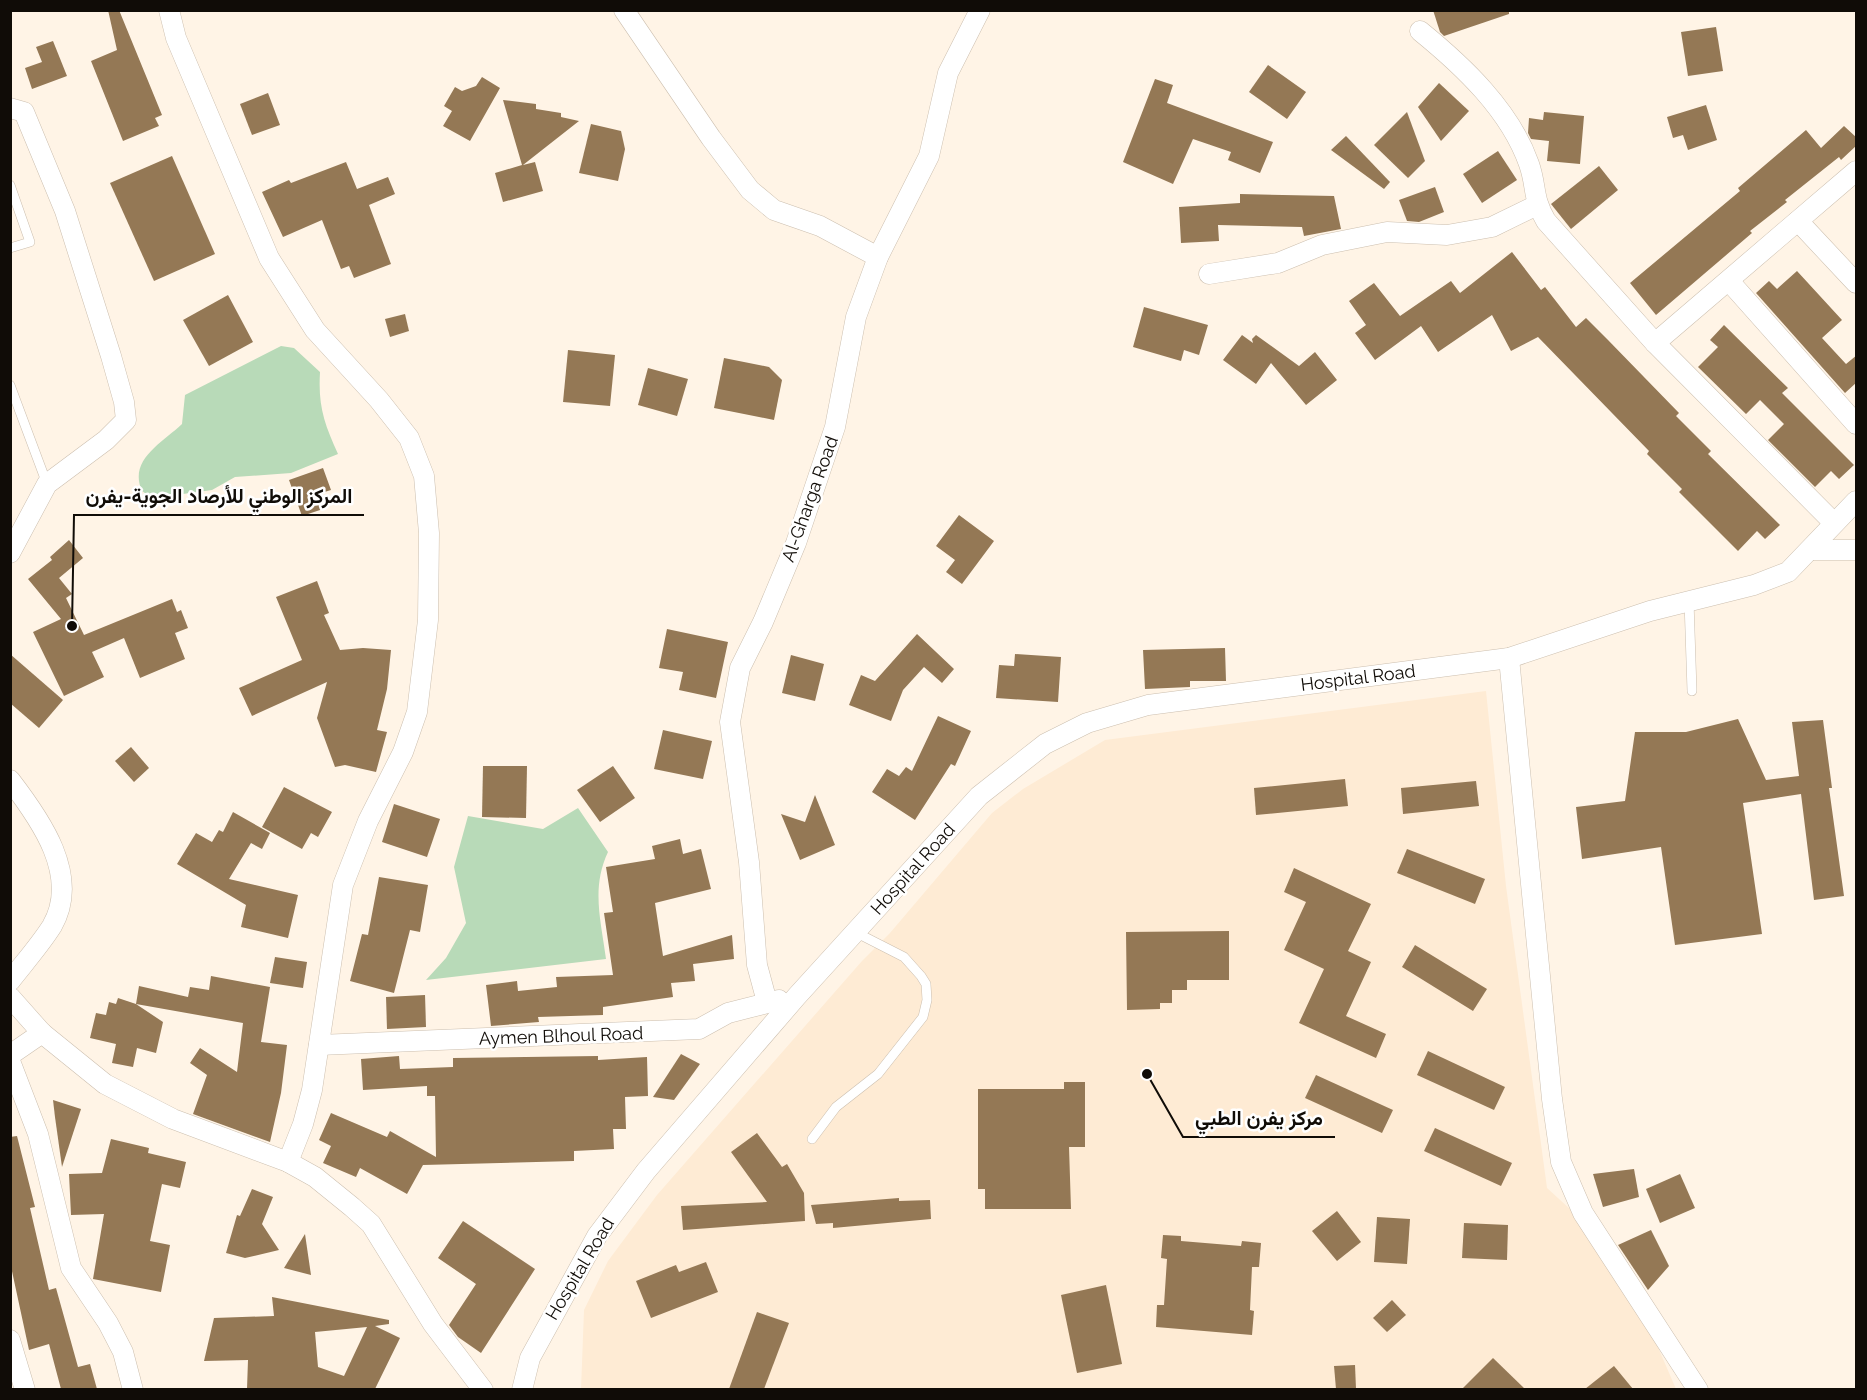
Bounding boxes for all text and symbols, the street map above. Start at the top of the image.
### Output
street label: Al-Gharga Road [777,433,842,565]
callout: المركز الوطني للأرصاد الجوية-يفرن [74,477,364,515]
text: المركز الوطني للأرصاد الجوية-يفرن [86,484,352,513]
street label: Hospital Road [1299,660,1417,695]
street label: Hospital Road [866,819,959,919]
street label: Aymen Blhoul Road [478,1022,643,1049]
callout: مركز يفرن الطبي [1183,1099,1335,1137]
text: مركز يفرن الطبي [1195,1106,1323,1135]
street label: Hospital Road [541,1214,618,1324]

